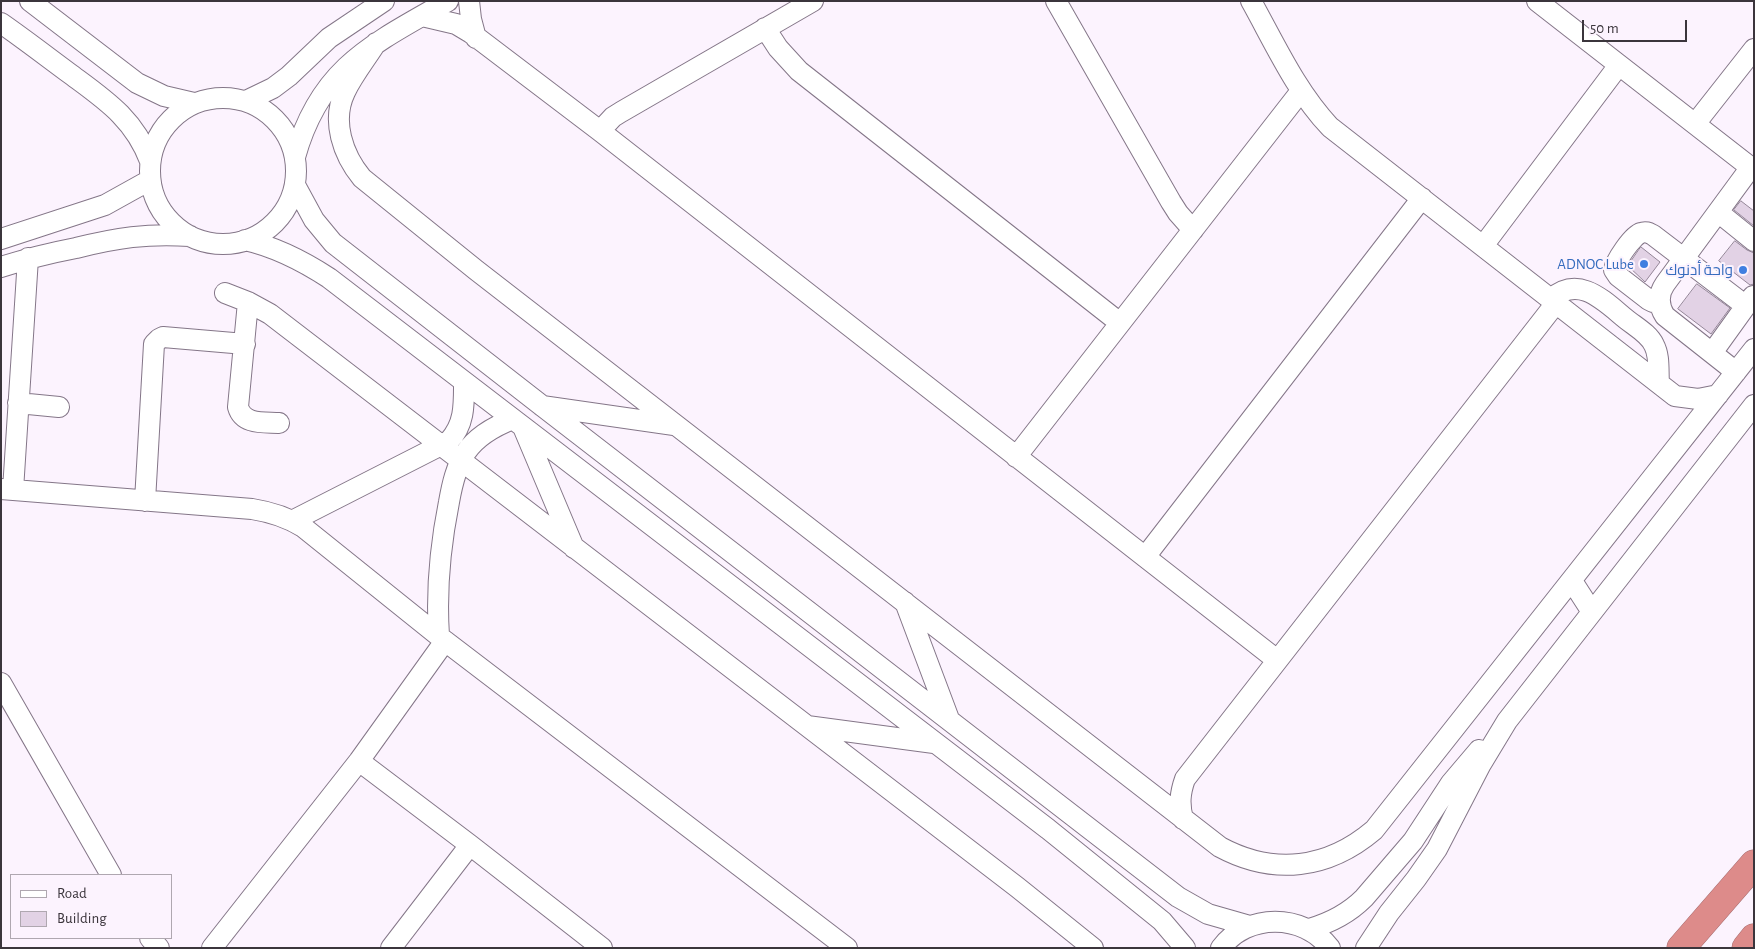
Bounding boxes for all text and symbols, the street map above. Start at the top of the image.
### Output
scale bar [1585,10,1690,42]
text: 50 m [1590,21,1619,36]
place label: ADNOC Lube [1557,255,1634,273]
marker: ADNOC Lube [1638,258,1650,270]
place label: واحة أدنوك [1666,261,1733,279]
marker: واحة أدنوك [1737,264,1749,276]
legend [10,874,172,939]
text: Road [57,886,87,901]
text: Building [57,911,107,926]

